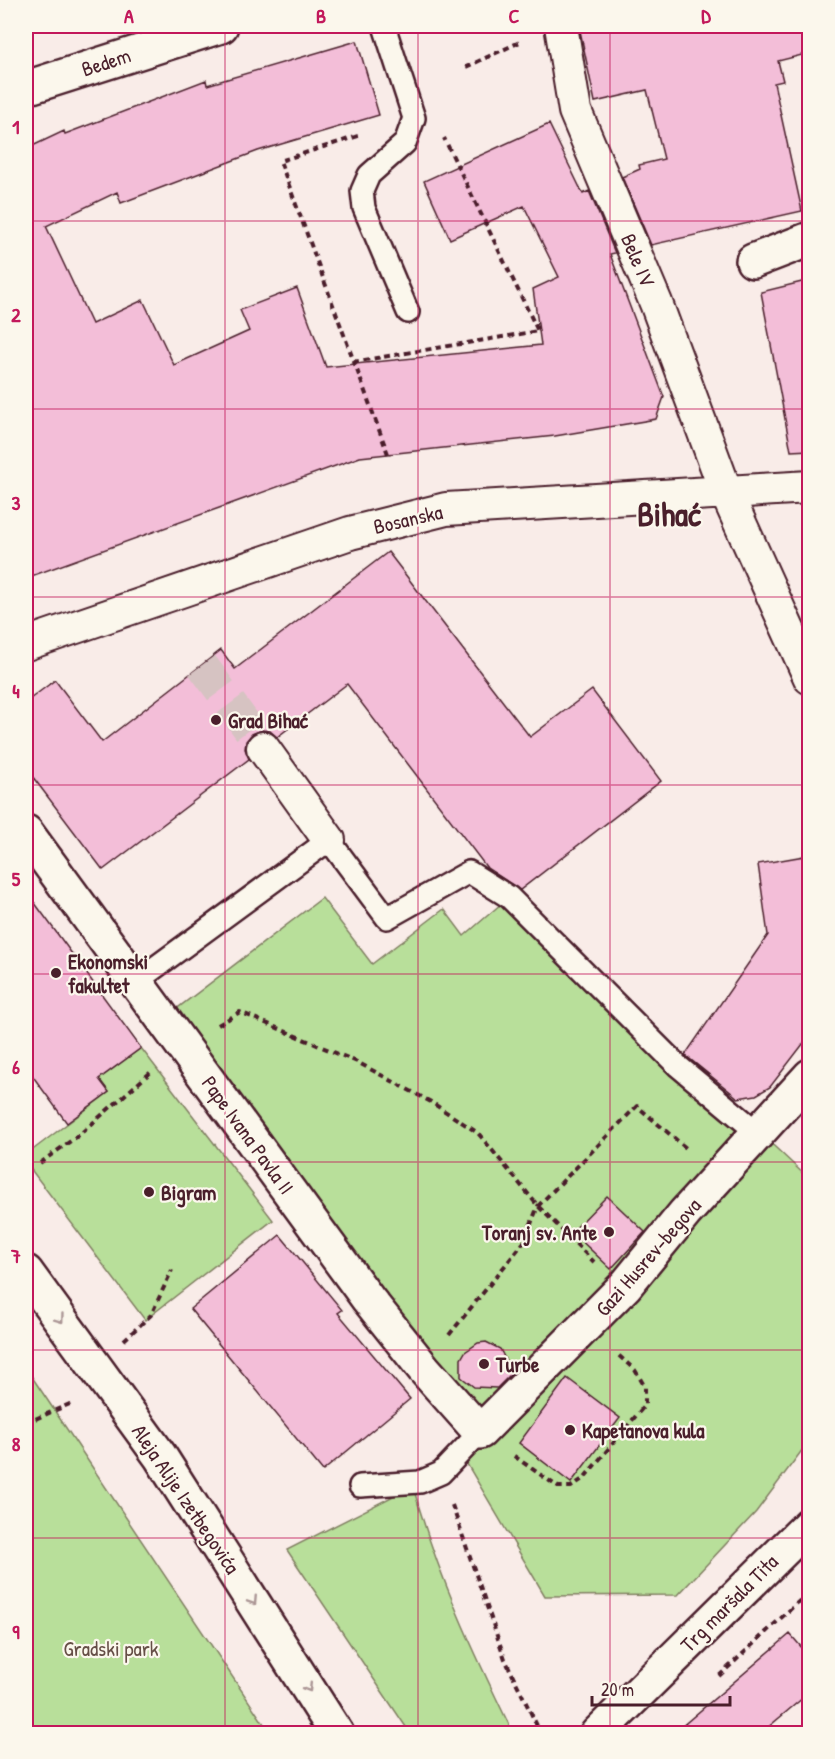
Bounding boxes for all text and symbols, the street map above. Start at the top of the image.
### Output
text: A [124,2,134,29]
text: B [316,2,326,29]
text: C [509,2,520,29]
text: D [701,2,711,29]
street label: Bedem [78,41,134,83]
text: 1 [12,113,20,140]
street label: Bele IV [614,229,662,291]
text: 2 [11,301,21,328]
text: 3 [12,489,21,516]
district label: Bihać [637,492,702,536]
street label: Bosanska [371,497,445,541]
text: 4 [12,677,20,704]
place label: Grad Bihać [228,706,309,735]
marker: Grad Bihać [209,713,223,727]
text: 5 [12,865,21,892]
place label: Ekonomski fakultet [68,947,148,1000]
marker: Ekonomski fakultet [49,966,63,980]
text: 6 [12,1053,20,1080]
street label: Pape Ivana Pavla II [195,1070,301,1200]
place label: Bigram [161,1178,216,1208]
marker: Bigram [142,1185,156,1199]
street label: Gazi Husrev-begova [589,1192,707,1322]
place label: Toranj sv. Ante [481,1218,598,1247]
marker: Toranj sv. Ante [602,1225,616,1239]
text: 7 [10,1242,21,1269]
one-way arrow [53,1313,64,1324]
place label: Turbe [495,1350,540,1379]
marker: Turbe [477,1357,491,1371]
place label: Kapetanova kula [582,1416,705,1446]
street label: Aleja Alije Izetbegovića [125,1418,247,1580]
marker: Kapetanova kula [563,1423,577,1437]
text: 8 [12,1430,21,1457]
street label: Trg maršala Tita [674,1548,784,1658]
one-way arrow [246,1595,258,1605]
text: 9 [12,1618,20,1645]
park label: Gradski park [64,1634,159,1663]
scale bar [592,1669,730,1707]
text: 20 m [601,1677,634,1702]
one-way arrow [301,1682,313,1692]

